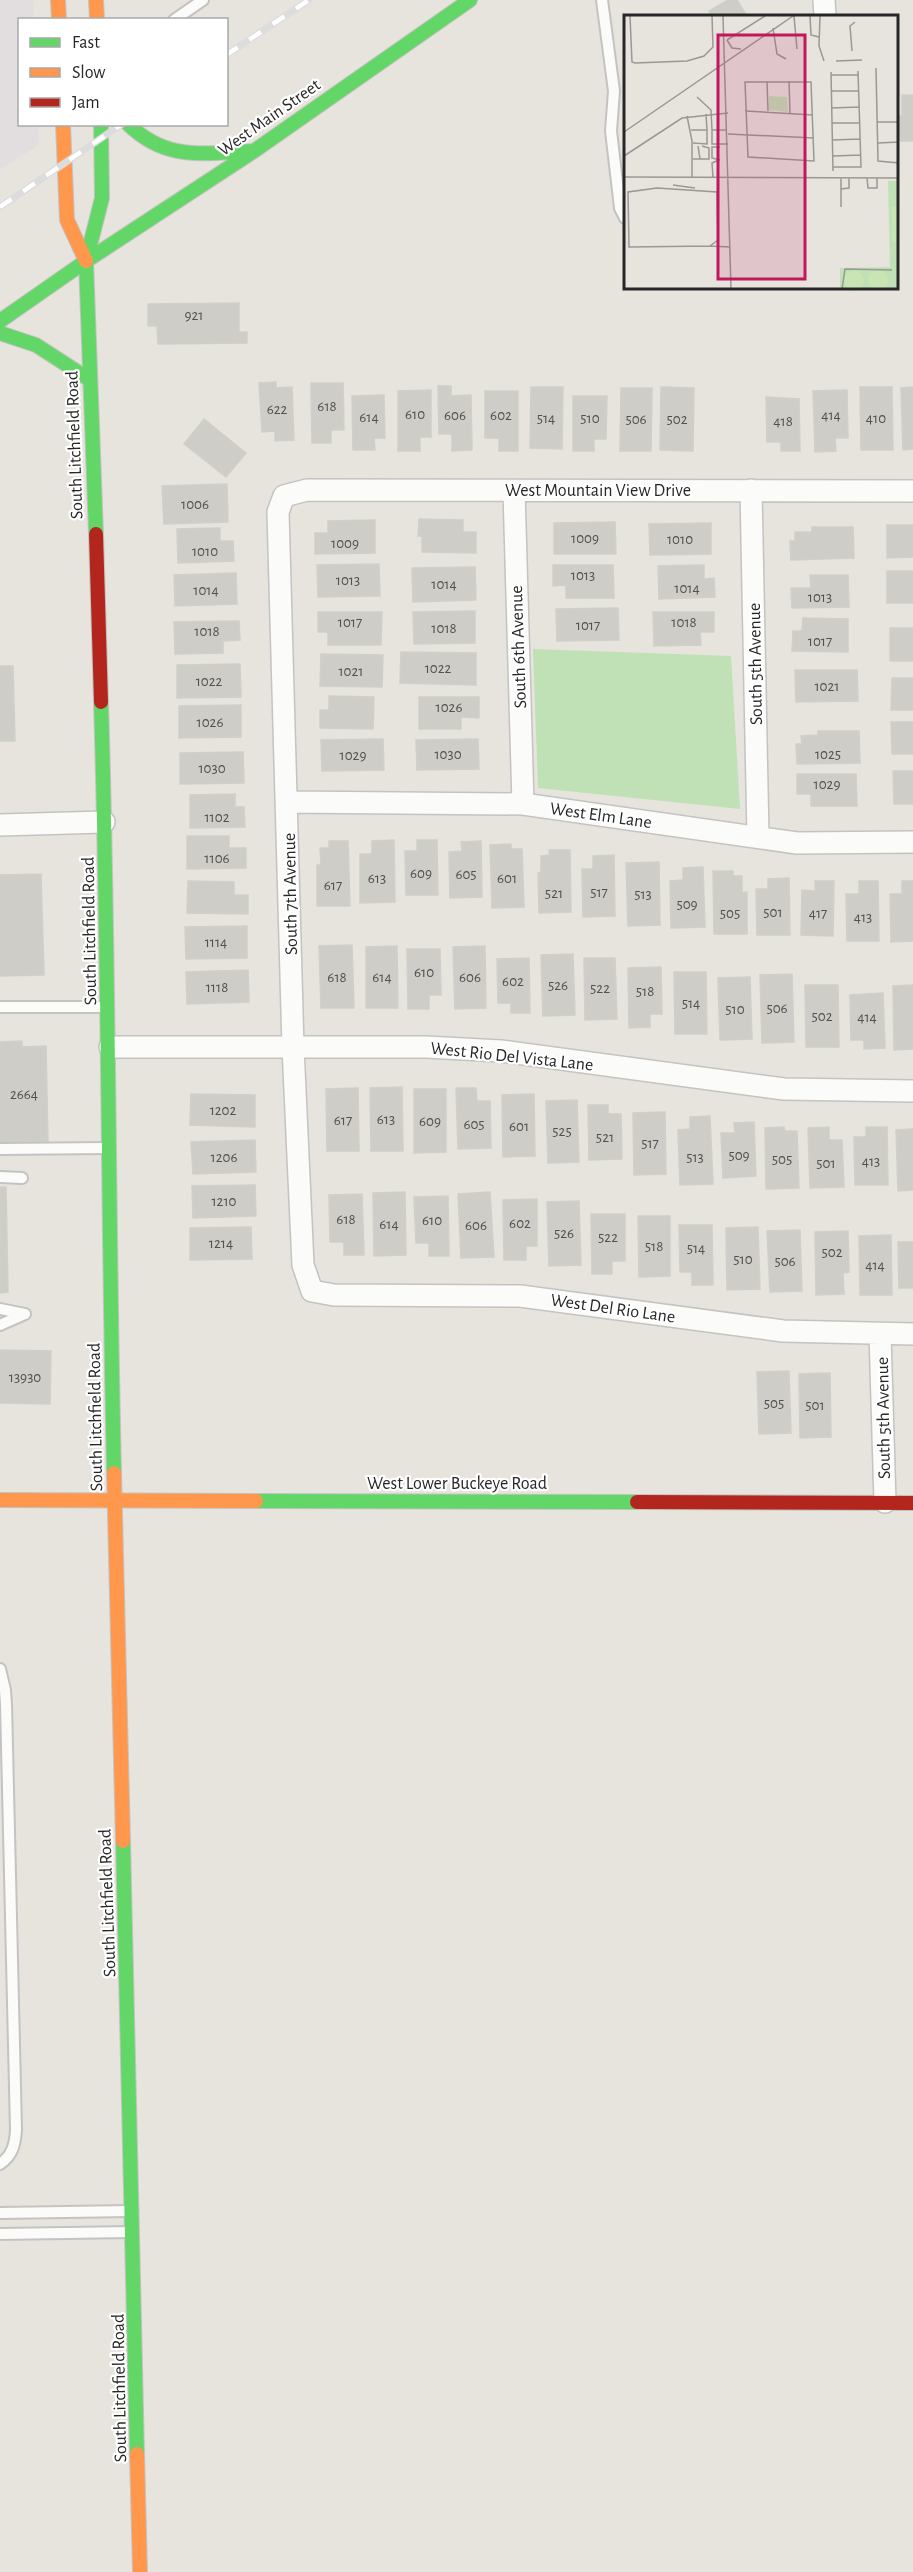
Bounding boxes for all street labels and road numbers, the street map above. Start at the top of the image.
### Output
street label: West Main Street [215,76,324,160]
street label: South Litchfield Road [63,370,87,519]
street label: West Mountain View Drive [505,482,691,500]
street label: South 6th Avenue [508,585,530,709]
street label: South 5th Avenue [746,603,766,725]
street label: West Elm Lane [549,800,653,832]
street label: South 7th Avenue [281,833,301,955]
street label: South Litchfield Road [80,857,100,1005]
street label: West Rio Del Vista Lane [429,1039,594,1075]
street label: West Del Rio Lane [549,1291,676,1327]
street label: South Litchfield Road [86,1343,106,1491]
street label: South 5th Avenue [874,1357,894,1479]
street label: West Lower Buckeye Road [367,1475,547,1493]
street label: South Litchfield Road [96,1828,120,1977]
street label: South Litchfield Road [110,2314,130,2462]

